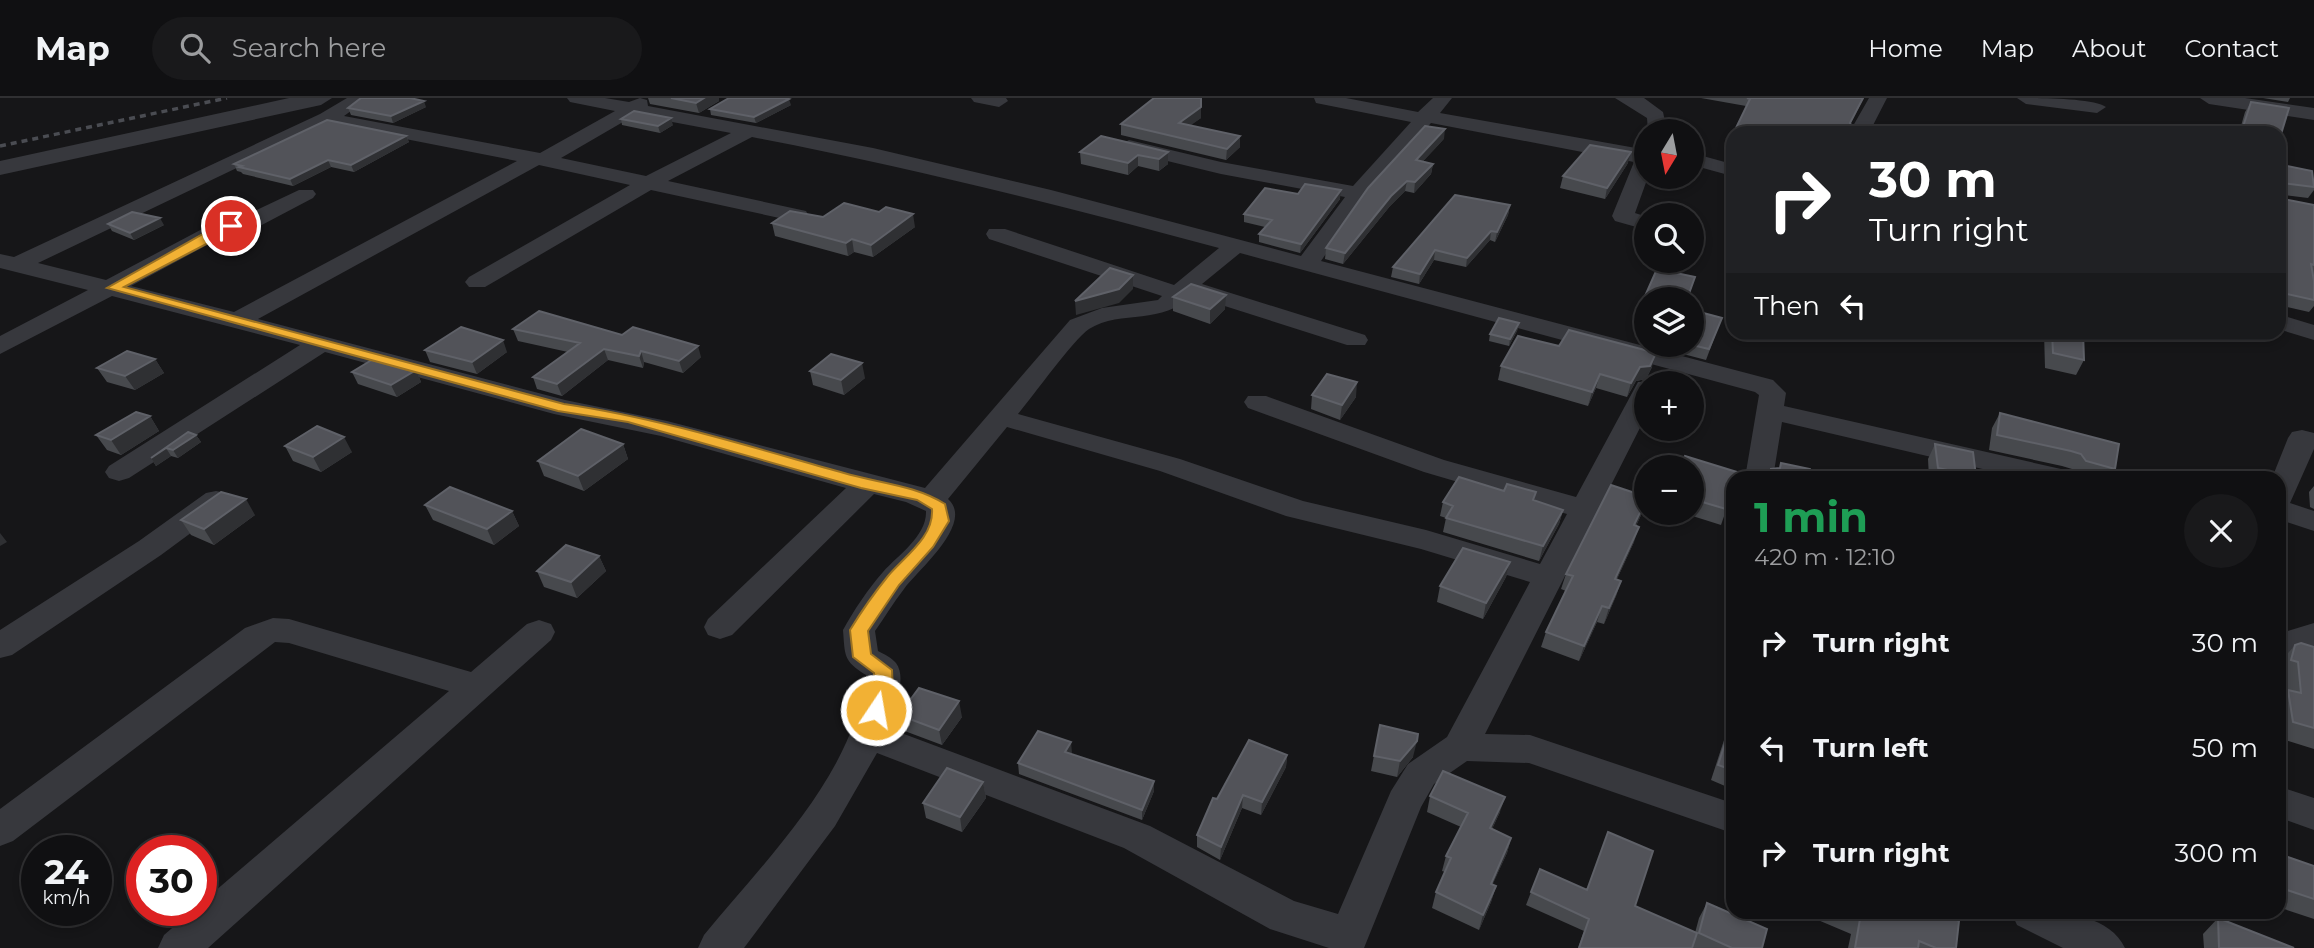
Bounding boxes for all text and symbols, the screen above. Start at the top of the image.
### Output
search box [152,17,642,80]
text: Map [35,28,110,68]
icon: search [176,29,214,67]
text: Search here [232,32,386,64]
text: Home [1868,34,1943,63]
text: Map [1981,34,2034,63]
text: About [2072,34,2146,63]
text: Contact [2184,34,2279,63]
north arrow [1634,119,1704,189]
map controls [1634,119,1704,525]
text: 30 m [1869,150,1997,209]
icon: right [1754,154,1845,245]
pin [201,196,261,256]
button: search [1634,203,1704,273]
icon: arrive [212,207,250,245]
text: Turn right [1869,210,2029,249]
button: layers [1634,287,1704,357]
icon: left [1834,287,1872,325]
text: Then [1754,290,1820,322]
button: + [1634,371,1704,441]
button: − [1634,455,1704,525]
text: 1 min [1754,491,1868,543]
button: close [2184,494,2258,568]
text: 420 m · 12:10 [1754,543,1895,571]
icon: right [1754,624,1792,662]
text: Turn right [1813,627,1949,659]
text: 30 m [2192,627,2258,659]
position arrow [839,673,913,747]
icon: left [1754,729,1792,767]
text: Turn left [1813,732,1929,764]
text: 50 m [2192,732,2258,764]
icon: right [1754,834,1792,872]
speed limit sign: 30 [126,835,217,926]
text: Turn right [1813,837,1949,869]
text: 300 m [2175,837,2258,869]
text: 24 [44,850,89,893]
text: km/h [42,887,91,909]

